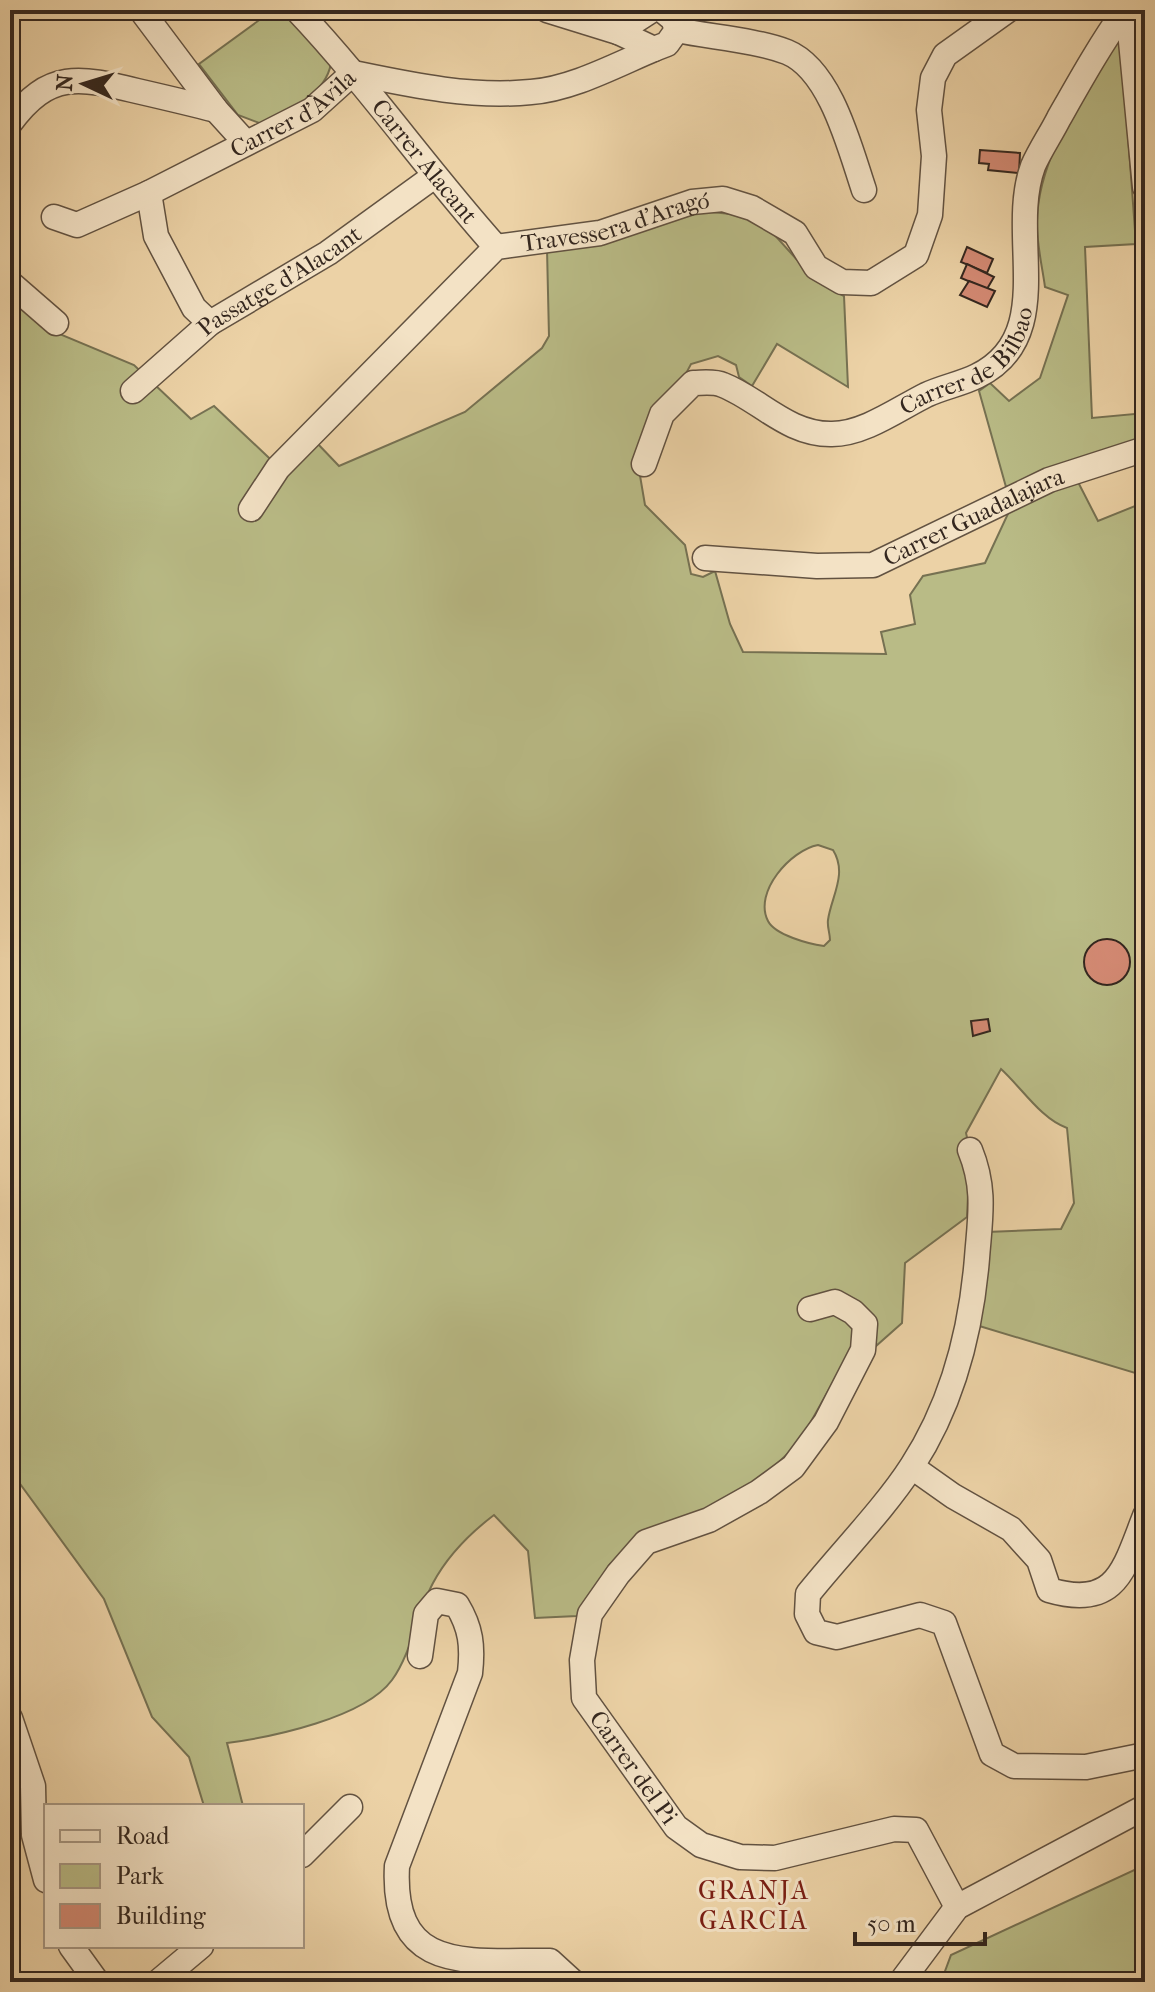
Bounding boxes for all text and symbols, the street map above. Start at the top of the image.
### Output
north arrow [44,44,124,124]
street label: Carrer d'Àvila [225,63,362,163]
text: N [51,73,79,92]
street label: Carrer Alacant [366,93,484,230]
street label: Travessera d'Aragó [519,186,711,257]
street label: Passatge d'Alacant [191,219,367,342]
street label: Carrer de Bilbao [895,305,1038,421]
street label: Carrer Guadalajara [879,462,1068,572]
street label: Carrer del Pi [584,1705,684,1830]
legend [44,1804,304,1948]
text: Road [116,1822,170,1850]
text: Park [116,1862,164,1890]
district label: GRANJA GARCIA [698,1875,810,1936]
scale bar [855,1896,985,1946]
text: Building [116,1902,207,1930]
text: 50 m [867,1910,916,1938]

